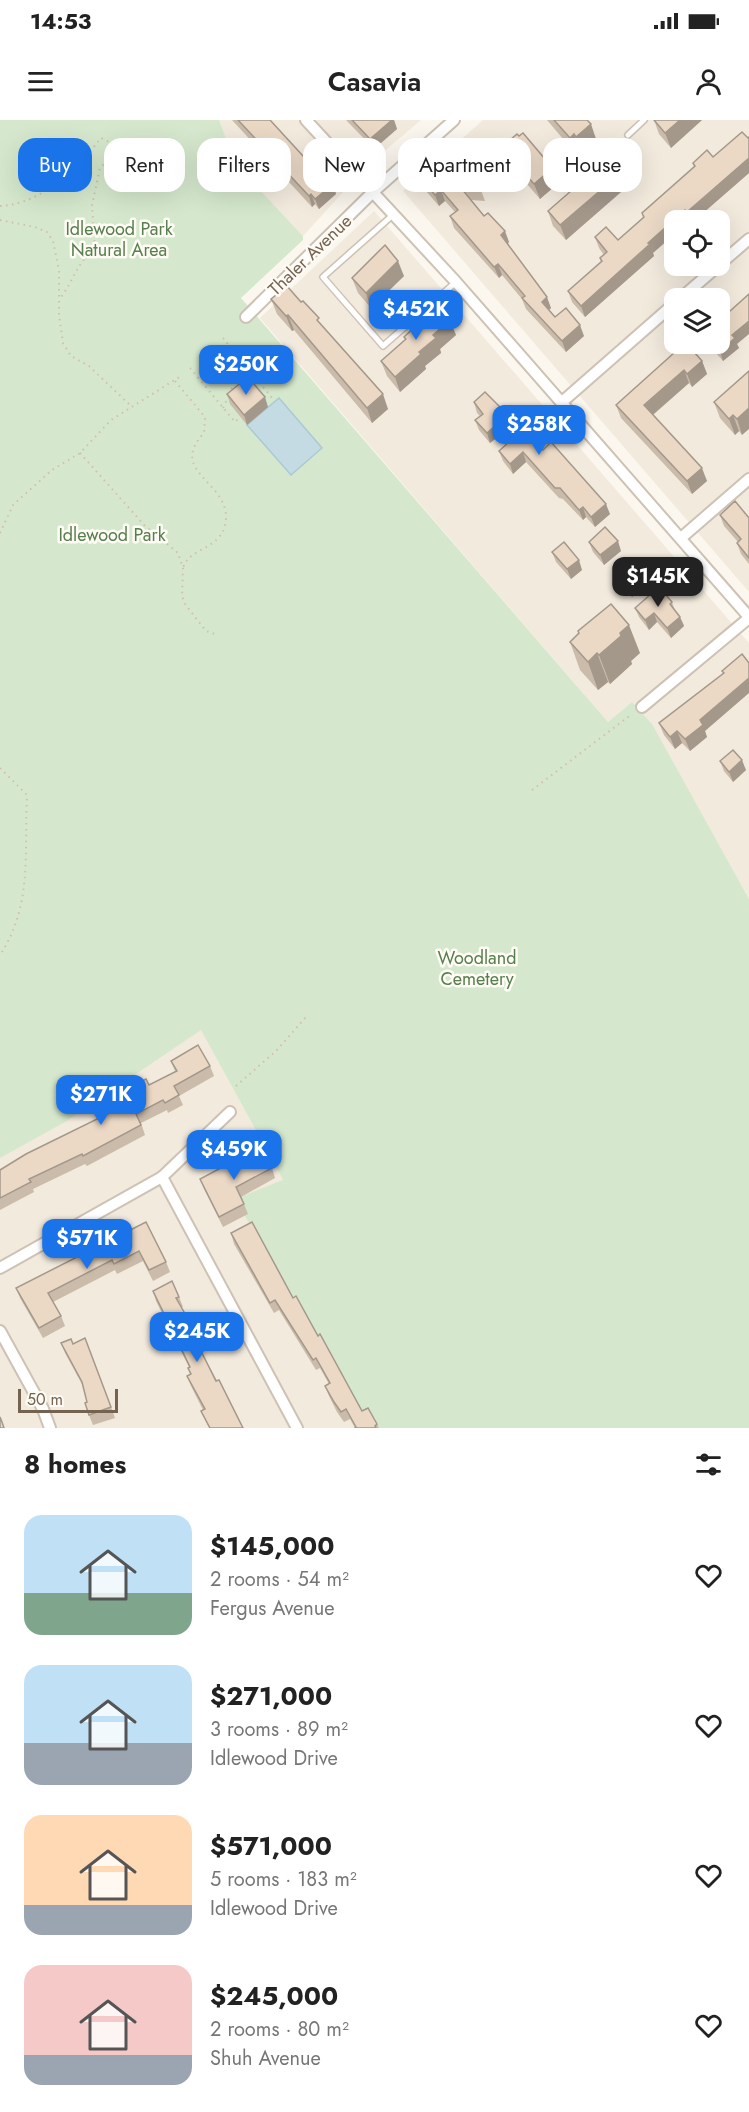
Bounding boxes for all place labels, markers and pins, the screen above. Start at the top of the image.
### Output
pin: $452K [374,290,458,341]
pin: $250K [204,345,288,396]
pin: $258K [497,405,581,456]
pin: $145K [616,557,700,608]
pin: $271K [59,1075,143,1126]
pin: $459K [192,1130,276,1181]
pin: $571K [45,1219,129,1270]
pin: $245K [155,1312,239,1363]

